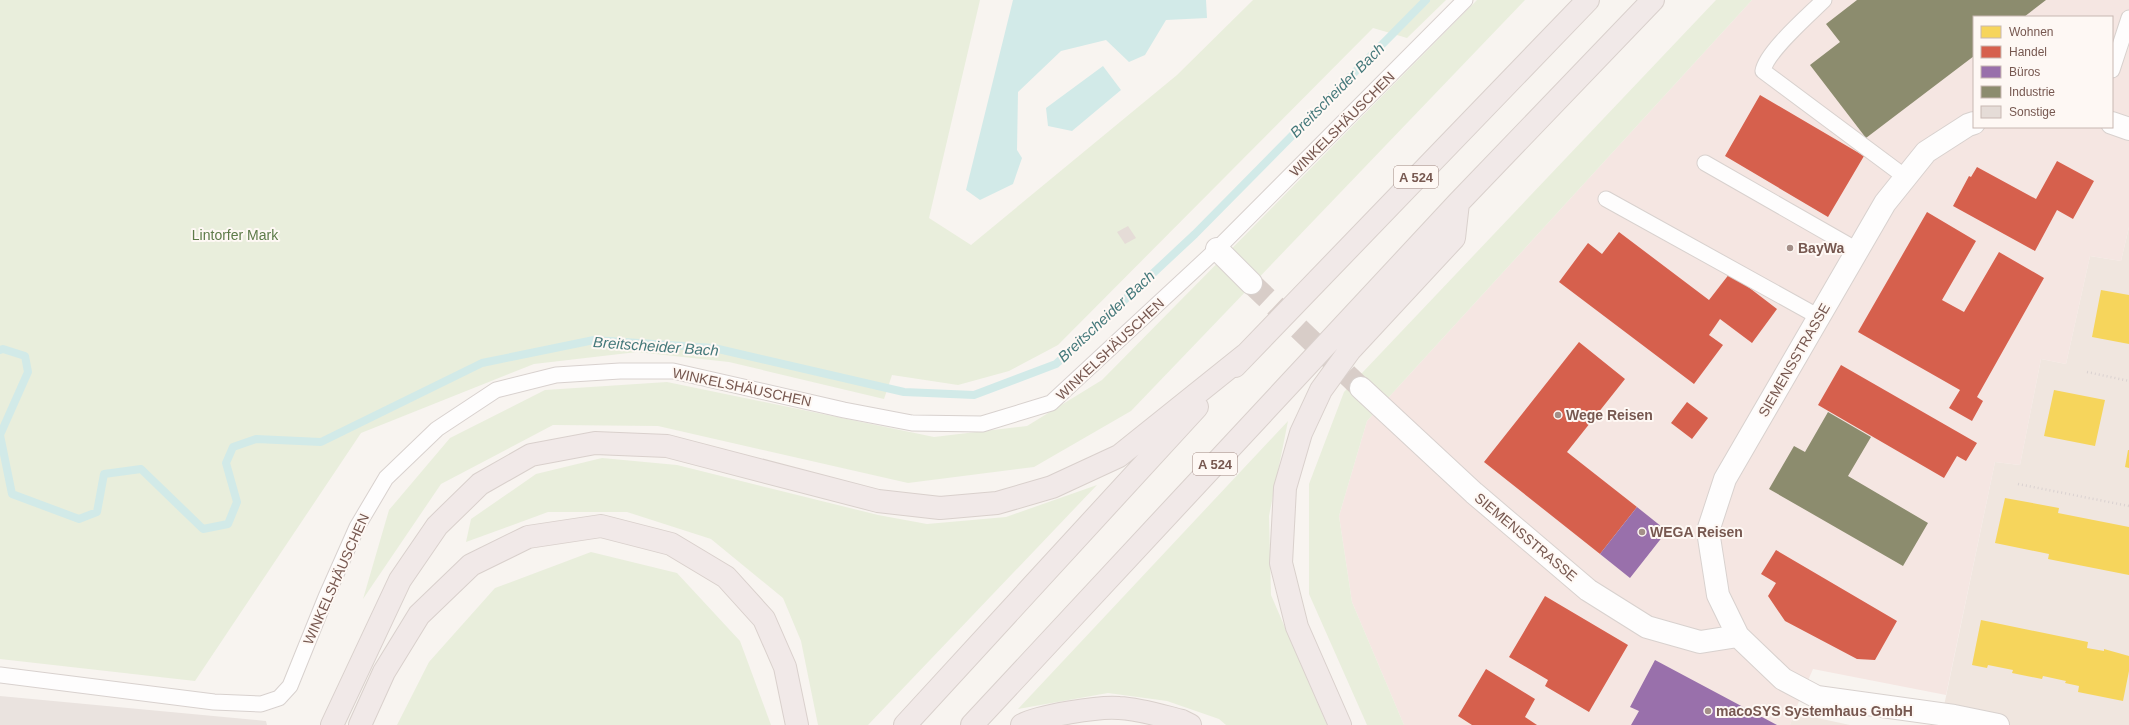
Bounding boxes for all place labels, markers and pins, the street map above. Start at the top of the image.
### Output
place label: BayWa [1798,240,1844,256]
marker: BayWa [1785,243,1795,253]
place label: Wege Reisen [1566,407,1653,423]
marker: Wege Reisen [1553,410,1563,420]
place label: WEGA Reisen [1650,524,1743,540]
marker: WEGA Reisen [1637,527,1647,537]
place label: macoSYS Systemhaus GmbH [1716,703,1913,719]
marker: macoSYS Systemhaus GmbH [1703,706,1713,716]

